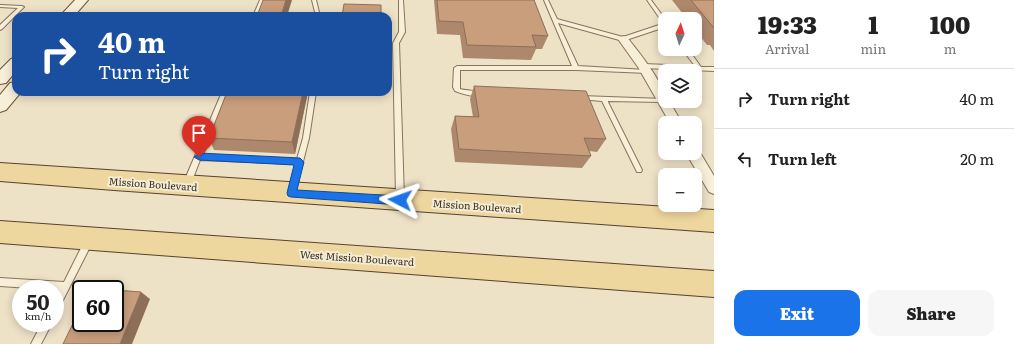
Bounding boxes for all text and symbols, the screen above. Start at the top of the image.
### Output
text: 19:33 [758,6,817,41]
text: 1 [868,6,878,41]
text: 100 [930,6,970,41]
north arrow [658,12,702,56]
map controls [658,12,702,212]
text: 40 m [98,20,166,62]
icon: right [32,28,84,80]
text: Arrival [765,39,809,58]
text: min [860,39,886,58]
text: m [944,39,956,58]
text: Turn right [98,58,189,85]
button: layers [658,64,702,108]
text: Turn right [768,87,850,110]
text: 40 m [960,87,994,110]
icon: right [734,88,756,110]
pin [182,116,216,157]
button: + [658,116,702,160]
icon: arrive [188,122,210,144]
text: Turn left [768,147,837,170]
text: 20 m [960,147,994,170]
icon: left [734,148,756,170]
button: − [658,168,702,212]
street label: Mission Boulevard [108,173,198,194]
position arrow [379,179,421,221]
street label: Mission Boulevard [432,195,522,216]
street label: West Mission Boulevard [299,246,415,269]
speed limit sign: 60 [72,280,124,332]
text: 50 [26,286,50,316]
button: Exit [734,290,860,336]
button: Share [868,290,994,336]
text: km/h [25,308,51,323]

